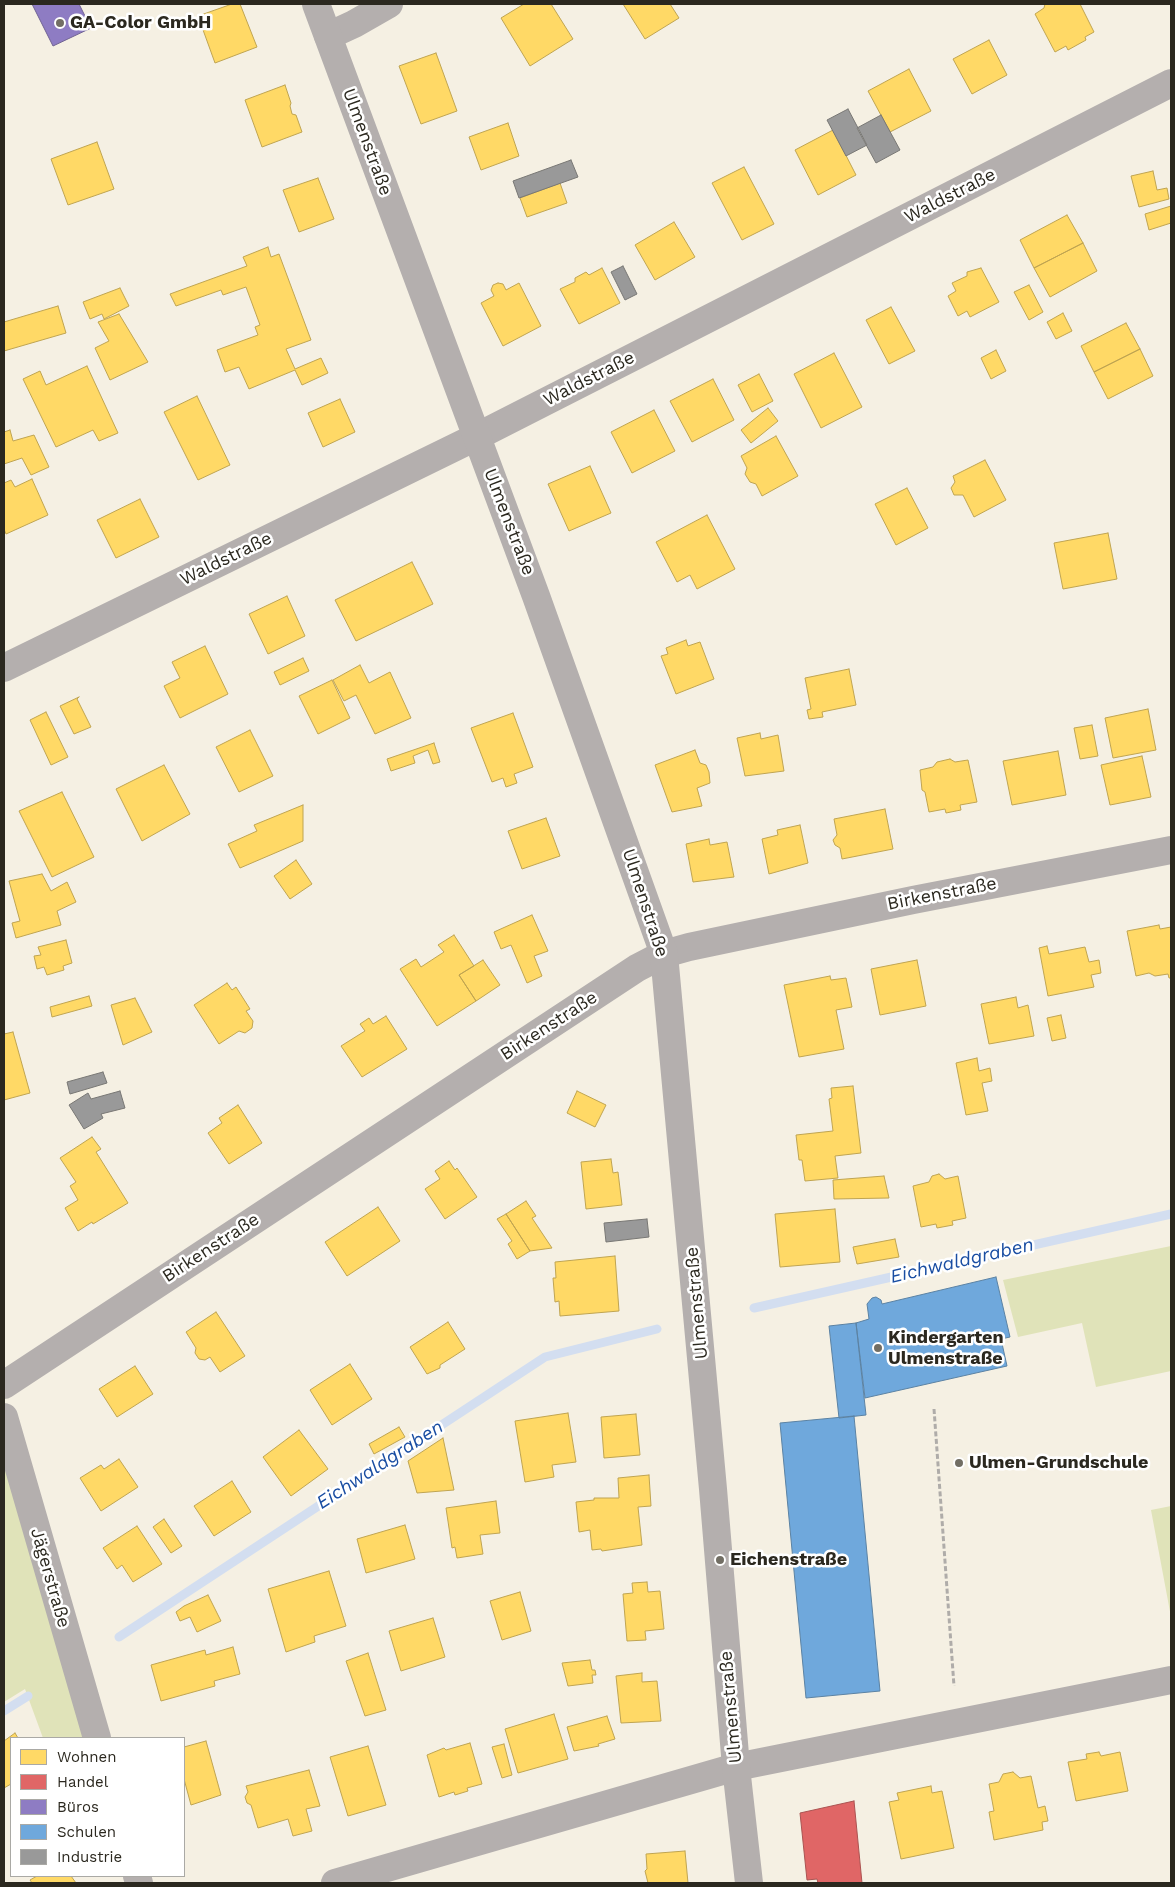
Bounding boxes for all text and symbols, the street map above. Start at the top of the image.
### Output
place label: GA-Color GmbH [70,12,211,34]
marker: GA-Color GmbH [54,17,66,29]
street label: Ulmenstraße [338,85,396,199]
street label: Waldstraße [901,164,999,228]
street label: Waldstraße [540,347,638,411]
street label: Ulmenstraße [479,466,539,578]
street label: Waldstraße [177,528,275,590]
street label: Ulmenstraße [617,846,673,960]
street label: Birkenstraße [885,873,999,915]
street label: Birkenstraße [497,987,601,1065]
street label: Birkenstraße [159,1209,263,1287]
water label: Eichwaldgraben [888,1233,1036,1289]
street label: Ulmenstraße [681,1246,713,1360]
place label: Kindergarten Ulmenstraße [888,1327,1004,1370]
marker: Kindergarten Ulmenstraße [872,1342,884,1354]
water label: Eichwaldgraben [312,1416,448,1514]
place label: Ulmen-Grundschule [969,1452,1148,1474]
marker: Ulmen-Grundschule [953,1457,965,1469]
street label: Jägerstraße [25,1526,75,1630]
place label: Eichenstraße [730,1549,847,1571]
marker: Eichenstraße [714,1554,726,1566]
street label: Ulmenstraße [715,1650,747,1764]
legend [10,1737,185,1877]
text: Wohnen [57,1748,116,1766]
text: Handel [57,1773,108,1791]
text: Büros [57,1798,99,1816]
text: Schulen [57,1823,116,1841]
text: Industrie [57,1848,122,1866]

